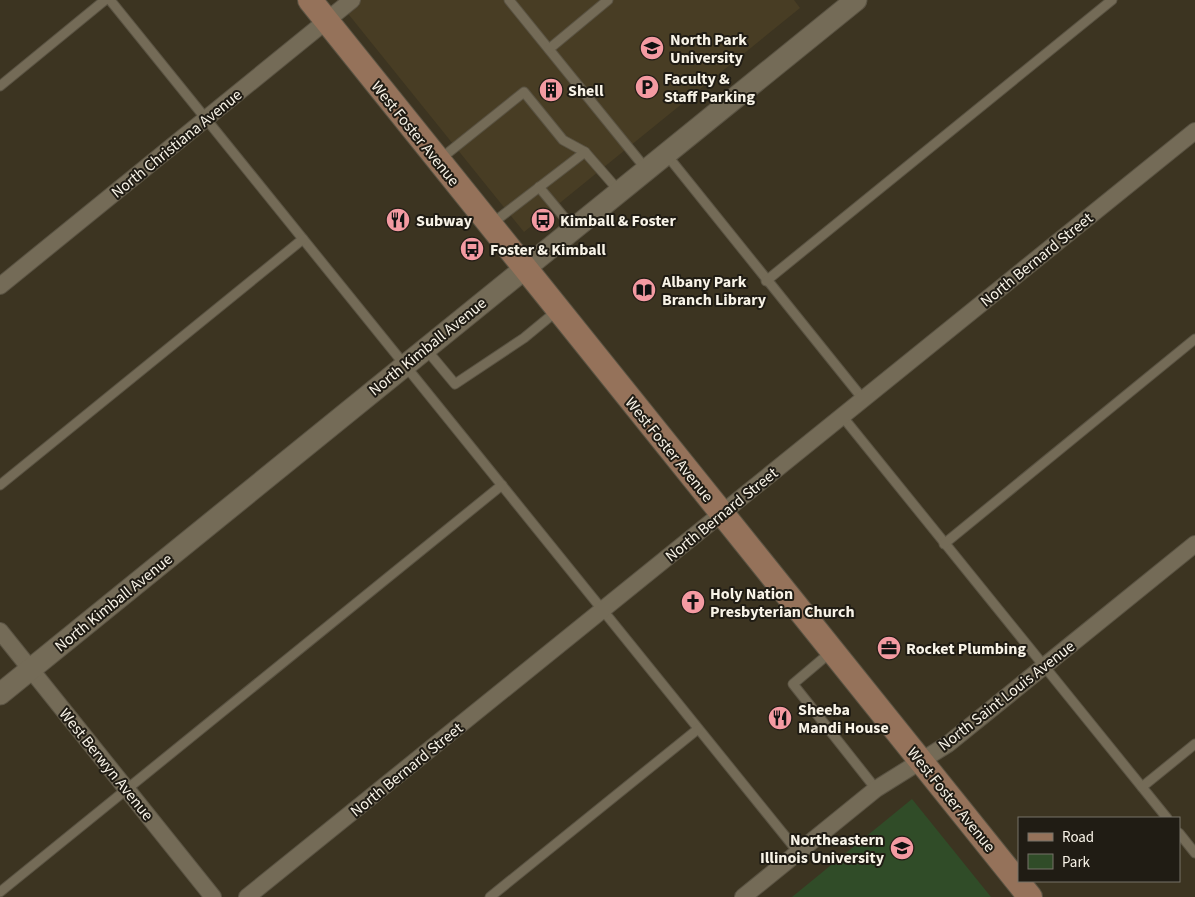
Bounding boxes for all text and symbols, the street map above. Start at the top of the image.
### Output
place label: North Park University [670,29,747,69]
school or university icon: North Park University [639,35,665,61]
place label: Faculty & Staff Parking [664,68,756,108]
parking icon: Faculty & Staff Parking [634,74,660,100]
street label: West Foster Avenue [366,76,465,191]
building icon: Shell [538,77,564,103]
place label: Shell [568,80,604,102]
street label: North Christiana Avenue [107,84,247,203]
restaurant icon: Subway [385,207,411,233]
bus stop icon: Kimball & Foster [530,207,556,233]
street label: North Bernard Street [976,207,1098,312]
place label: Subway [416,210,473,232]
place label: Kimball & Foster [560,210,676,232]
bus stop icon: Foster & Kimball [459,236,485,262]
place label: Foster & Kimball [490,239,606,261]
place label: Albany Park Branch Library [661,271,767,311]
library icon: Albany Park Branch Library [631,277,657,303]
street label: North Kimball Avenue [364,292,491,401]
street label: West Foster Avenue [620,392,719,507]
street label: North Bernard Street [661,462,783,567]
street label: North Kimball Avenue [50,548,177,657]
place label: Holy Nation Presbyterian Church [710,583,855,623]
church icon: Holy Nation Presbyterian Church [680,589,706,615]
office icon: Rocket Plumbing [876,635,902,661]
street label: North Saint Louis Avenue [934,635,1080,756]
place label: Rocket Plumbing [906,638,1026,660]
place label: Sheeba Mandi House [798,699,889,739]
street label: West Berwyn Avenue [54,704,159,826]
restaurant icon: Sheeba Mandi House [767,705,793,731]
street label: North Bernard Street [346,717,468,822]
street label: West Foster Avenue [902,742,1001,857]
legend [1018,817,1180,882]
text: Road [1062,827,1094,848]
place label: Northeastern Illinois University [760,829,885,869]
school or university icon: Northeastern Illinois University [889,835,915,861]
text: Park [1062,852,1091,873]

